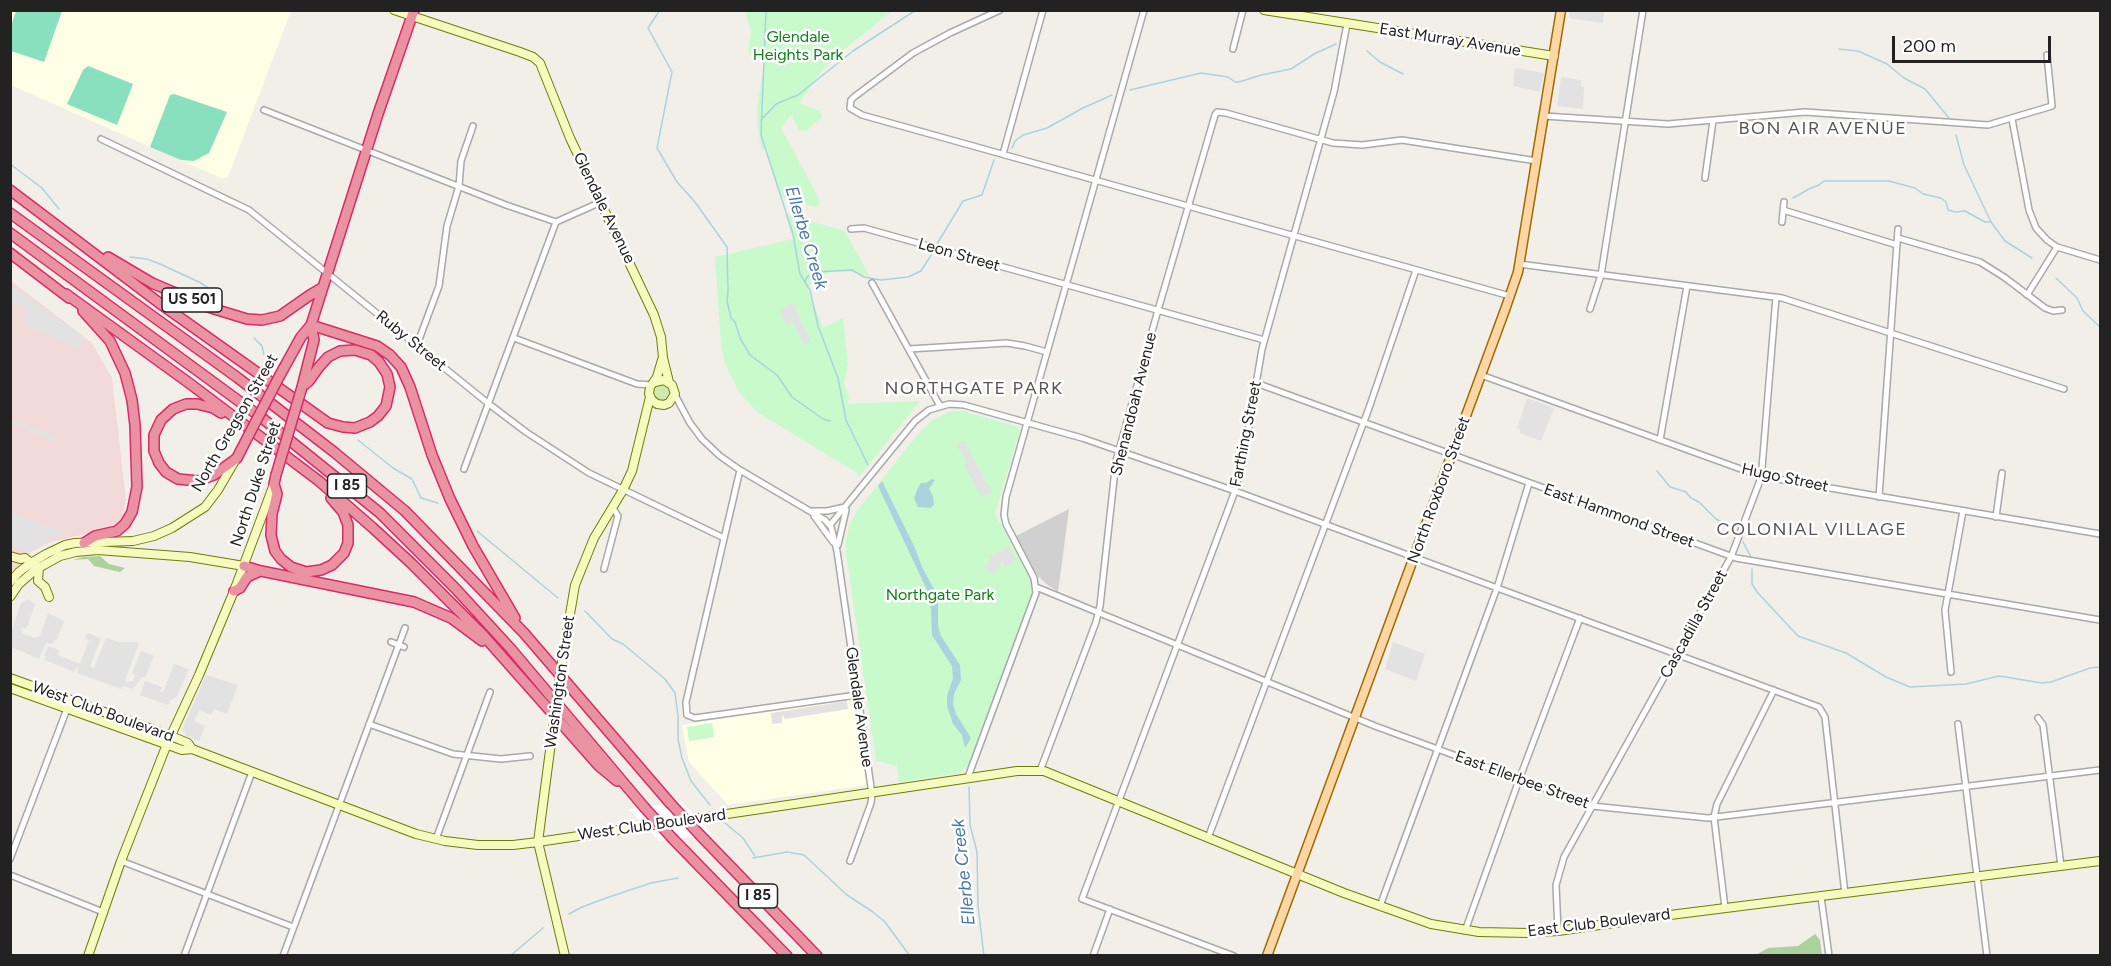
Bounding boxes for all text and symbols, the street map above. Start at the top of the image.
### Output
street label: East Murray Avenue [1378,19,1522,61]
scale bar [1895,24,2054,62]
park label: Glendale Heights Park [753,27,843,65]
text: 200 m [1903,35,1956,57]
district label: BON AIR AVENUE [1739,118,1907,140]
street label: Glendale Avenue [569,149,639,267]
water label: Ellerbe Creek [780,184,832,292]
street label: Leon Street [916,234,1002,276]
road number: US 501 [162,288,222,312]
street label: Ruby Street [372,307,450,375]
street label: Shenandoah Avenue [1107,330,1161,478]
street label: North Gregson Street [188,351,282,495]
district label: NORTHGATE PARK [885,378,1063,400]
street label: Farthing Street [1226,379,1266,489]
street label: North Roxboro Street [1403,414,1475,566]
street label: North Duke Street [227,419,285,549]
street label: Hugo Street [1740,459,1830,497]
road number: I 85 [328,474,366,498]
street label: East Hammond Street [1541,480,1697,552]
district label: COLONIAL VILLAGE [1717,519,1907,541]
street label: Cascadilla Street [1656,566,1732,682]
park label: Northgate Park [886,585,994,605]
street label: Washington Street [541,614,579,750]
street label: Glendale Avenue [841,646,877,768]
street label: West Club Boulevard [30,677,176,747]
street label: East Ellerbee Street [1452,747,1592,813]
street label: West Club Boulevard [577,805,727,845]
water label: Ellerbe Creek [948,818,980,926]
road number: I 85 [738,884,777,908]
street label: East Club Boulevard [1527,905,1671,941]

